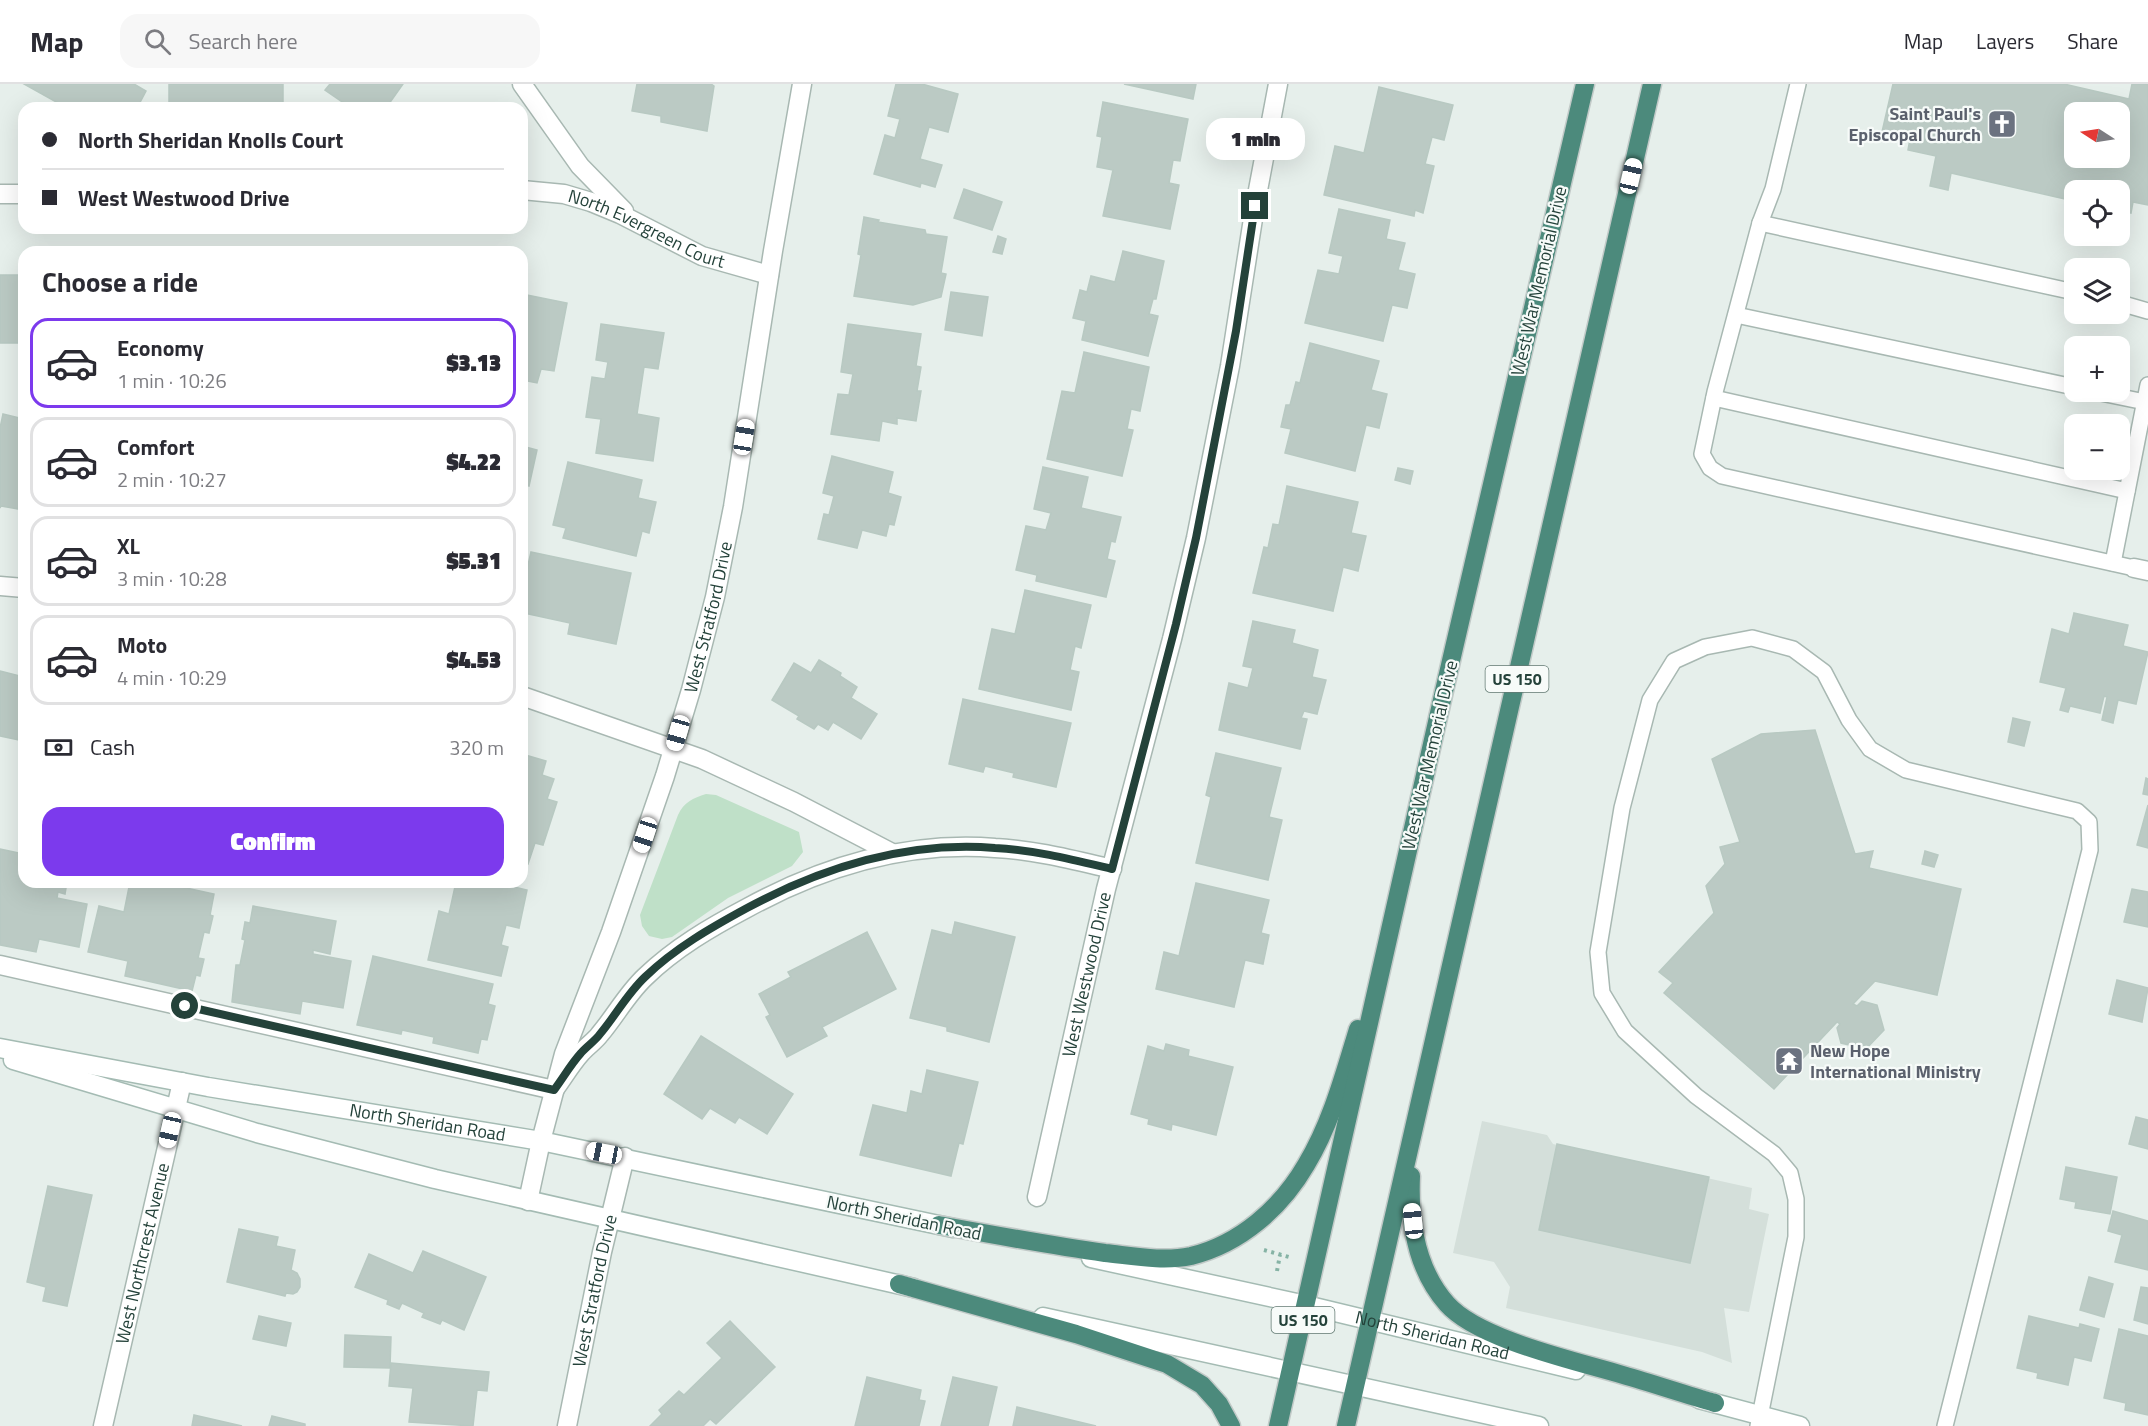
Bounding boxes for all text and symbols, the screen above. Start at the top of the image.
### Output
search box [120,14,540,68]
text: Map [30,20,84,63]
text: Search here [189,24,298,58]
icon: search [141,25,174,58]
text: Map [1904,25,1943,57]
text: Layers [1976,25,2034,57]
text: Share [2067,25,2118,57]
place label: Saint Paul's Episcopal Church [1848,100,1981,148]
north arrow [2064,102,2130,168]
map controls [2064,102,2130,480]
church icon: Saint Paul's Episcopal Church [1986,108,2018,140]
callout: 1 min [1206,119,1304,161]
text: North Sheridan Knolls Court [78,123,343,157]
text: 1 min [1231,123,1280,154]
car [1618,156,1644,196]
button: locate [2064,180,2130,246]
text: West Westwood Drive [78,181,289,215]
street label: North Evergreen Court [565,182,729,275]
street label: West War Memorial Drive [1504,184,1573,378]
route end [1241,192,1268,219]
button: layers [2064,258,2130,324]
text: Choose a ride [42,261,198,302]
text: Economy [117,331,204,365]
icon: car [45,336,99,390]
button: + [2064,336,2130,402]
text: $3.13 [446,346,501,380]
text: 1 min · 10:26 [117,365,227,396]
button: − [2064,414,2130,480]
car [732,418,756,456]
text: Comfort [117,430,195,464]
icon: car [45,435,99,489]
text: $4.22 [446,445,501,479]
text: 2 min · 10:27 [117,464,227,495]
text: XL [117,529,140,563]
icon: car [45,534,99,588]
street label: West Stratford Drive [677,539,739,696]
text: $5.31 [446,544,501,578]
text: 3 min · 10:28 [117,563,227,594]
text: Moto [117,628,167,662]
icon: car [45,633,99,687]
text: $4.53 [446,643,501,677]
street label: West War Memorial Drive [1395,658,1464,852]
text: 4 min · 10:29 [117,662,227,693]
road number: US 150 [1486,666,1549,692]
car [664,713,692,753]
text: Cash [90,730,135,764]
icon: cash [42,731,75,764]
text: 320 m [449,732,504,763]
button: Confirm [42,807,504,876]
car [631,815,659,855]
street label: West Westwood Drive [1055,889,1118,1059]
route start [171,992,198,1019]
place label: New Hope International Ministry [1810,1037,1981,1085]
temple icon: New Hope International Ministry [1773,1045,1805,1077]
street label: North Sheridan Road [348,1096,508,1148]
car [157,1110,183,1150]
car [585,1141,623,1165]
street label: West Northcrest Avenue [108,1160,176,1347]
street label: North Sheridan Road [824,1188,984,1247]
car [1402,1202,1424,1240]
street label: West Stratford Drive [565,1212,624,1369]
street label: North Sheridan Road [1353,1303,1512,1367]
road number: US 150 [1272,1307,1334,1333]

